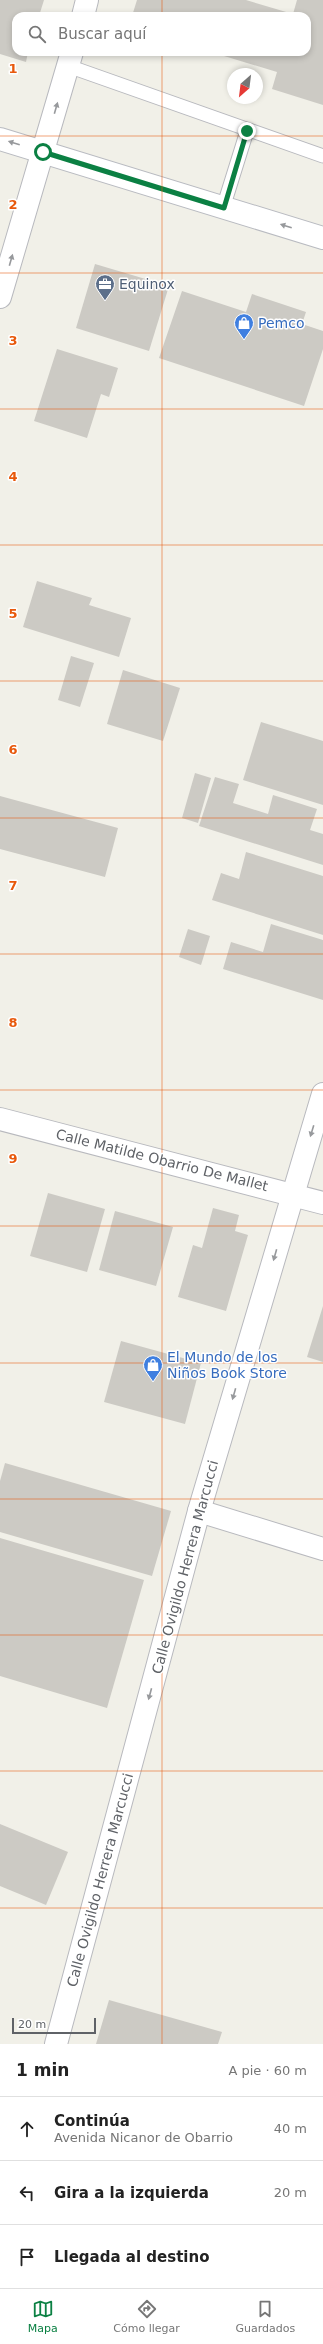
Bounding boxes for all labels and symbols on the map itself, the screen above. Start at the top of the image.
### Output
text: 1 [8,61,18,76]
north arrow [227,68,263,104]
one-way arrow [53,102,59,115]
route end [238,122,256,140]
one-way arrow [8,140,20,146]
route start [34,143,52,161]
text: 2 [8,197,18,212]
one-way arrow [279,223,291,229]
one-way arrow [8,254,14,266]
office icon: Equinox [94,273,116,301]
place label: Equinox [119,276,175,292]
shop icon: Pemco [233,312,255,340]
place label: Pemco [258,315,304,331]
text: 3 [8,333,18,348]
text: 4 [8,469,18,484]
text: 5 [8,606,18,621]
text: 6 [8,742,18,757]
text: 7 [8,878,18,893]
text: 8 [8,1015,18,1030]
one-way arrow [309,1125,315,1137]
street label: Calle Matilde Obarrio De Mallet [54,1126,270,1194]
text: 9 [8,1151,18,1166]
one-way arrow [272,1250,278,1262]
place label: El Mundo de los Niños Book Store [167,1349,287,1381]
shop icon: El Mundo de los Niños Book Store [142,1354,164,1382]
one-way arrow [231,1388,237,1400]
street label: Calle Ovigildo Herrera Marcucci [149,1458,221,1676]
one-way arrow [147,1688,153,1700]
street label: Calle Ovigildo Herrera Marcucci [64,1771,136,1989]
scale bar [12,2016,96,2035]

